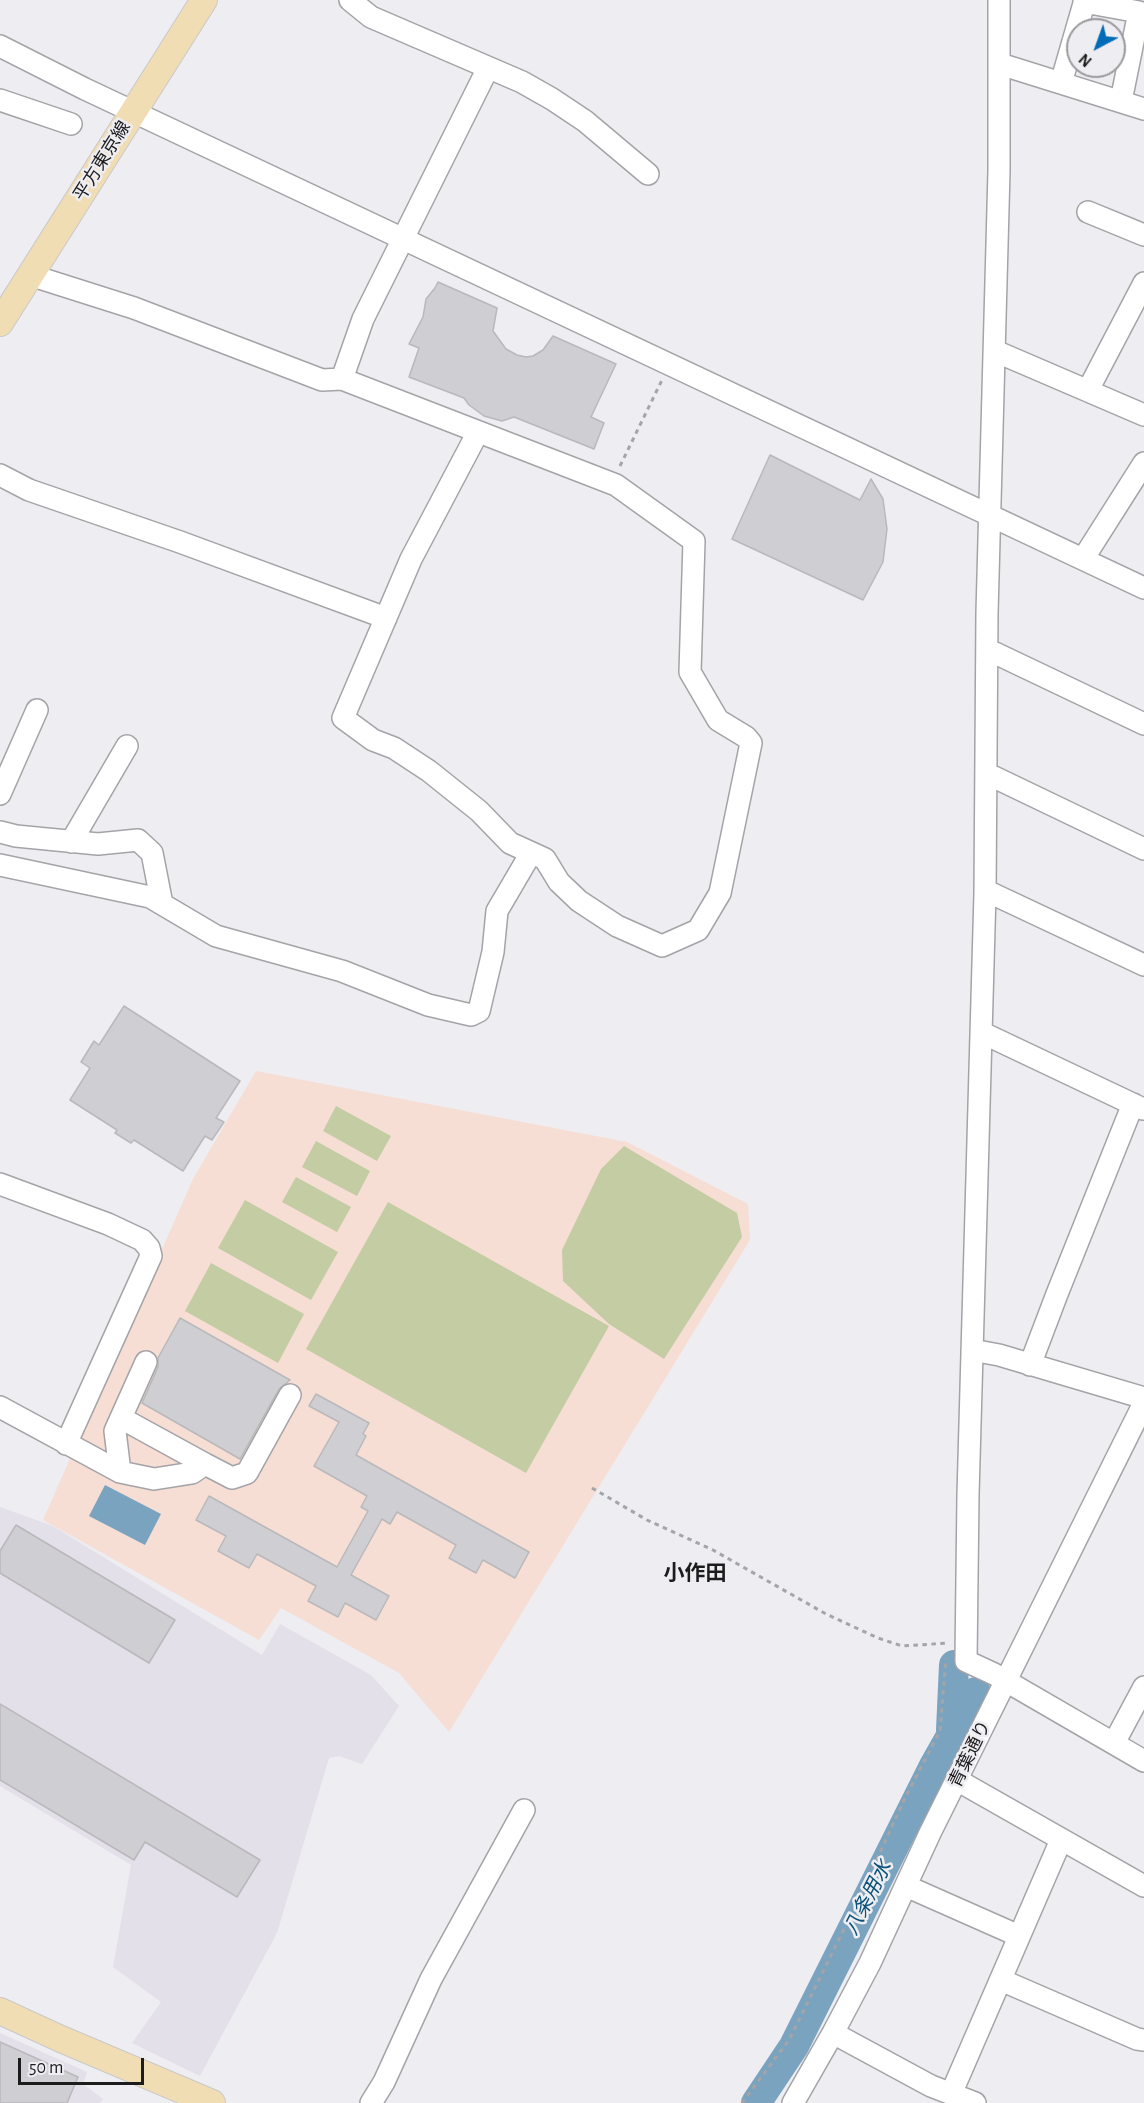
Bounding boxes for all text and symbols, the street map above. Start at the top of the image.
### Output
north arrow [1066,18,1126,78]
text: N [1076,50,1095,70]
street label: 平方東京線 [69,117,135,205]
district label: 小作田 [664,1561,726,1587]
street label: 青葉通り [945,1717,995,1791]
water label: 八条用水 [839,1857,897,1939]
scale bar [21,2046,147,2084]
text: 50 m [29,2059,63,2077]

